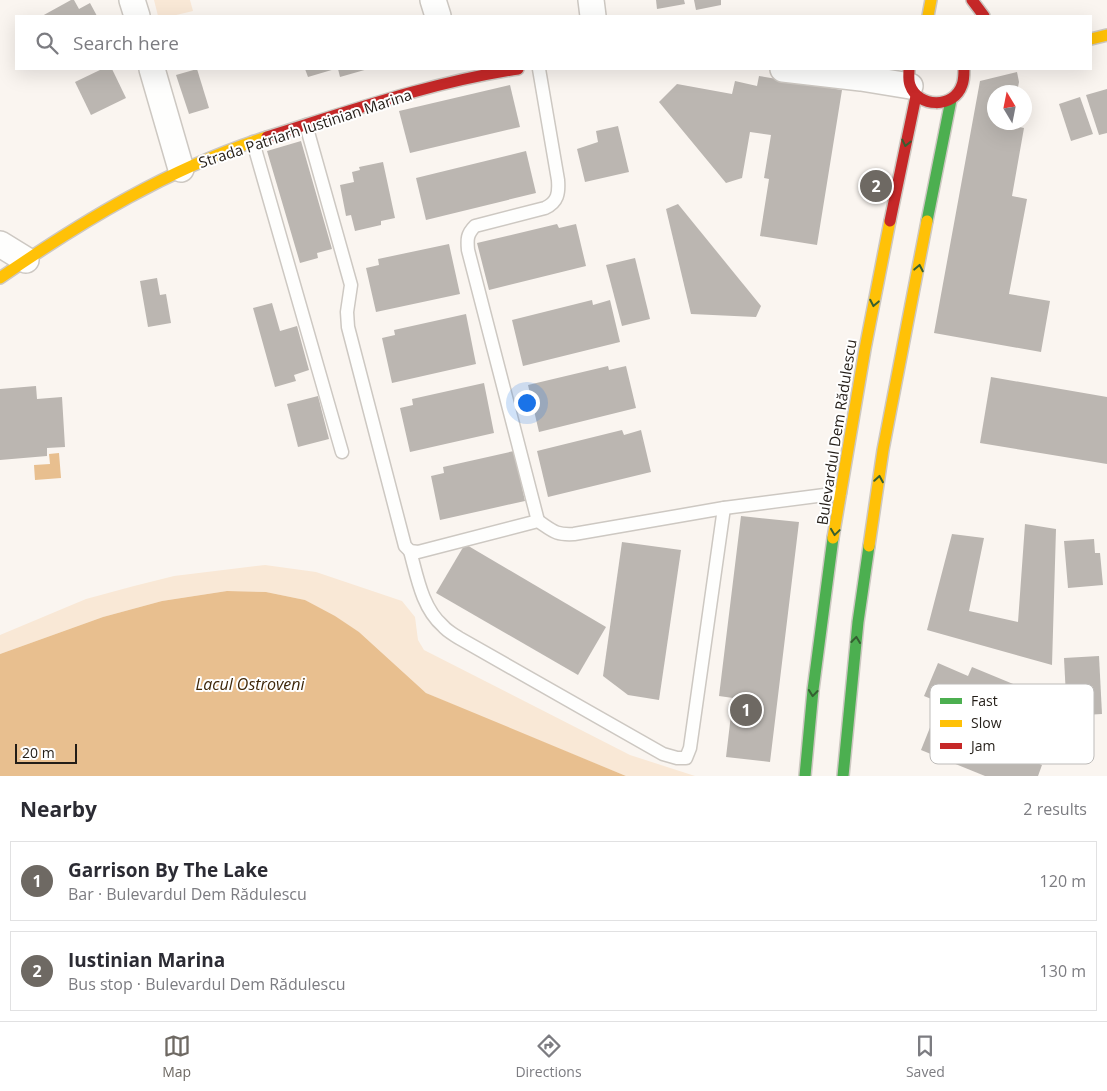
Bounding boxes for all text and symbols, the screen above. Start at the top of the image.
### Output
search box [15,15,1092,70]
icon: search [33,29,61,57]
text: Search here [73,30,179,56]
street label: Strada Patriarh Iustinian Marina [196,84,414,172]
north arrow [987,85,1032,130]
one-way arrow [901,139,912,148]
pin: 2 [860,167,892,205]
one-way arrow [913,264,923,273]
one-way arrow [869,298,880,307]
street label: Bulevardul Dem Rădulescu [811,338,861,526]
your location [514,390,540,416]
one-way arrow [873,475,883,484]
one-way arrow [830,528,840,536]
one-way arrow [850,636,861,644]
water label: Lacul Ostroveni [195,673,305,695]
legend [930,684,1094,764]
one-way arrow [808,689,819,697]
pin: 1 [730,691,762,729]
text: Fast [971,691,998,710]
text: Slow [971,713,1002,732]
text: Jam [969,736,996,755]
scale bar [15,741,78,764]
text: 20 m [22,743,55,762]
text: Nearby [20,795,97,823]
text: 2 results [1023,798,1087,820]
text: Garrison By The Lake [68,857,268,883]
text: 1 [32,870,42,892]
text: 120 m [1040,870,1086,892]
text: Bar · Bulevardul Dem Rădulescu [68,883,307,905]
text: Iustinian Marina [68,947,225,973]
text: 2 [32,960,42,982]
text: 130 m [1040,960,1086,982]
text: Bus stop · Bulevardul Dem Rădulescu [68,973,346,995]
tab: Map [162,1032,191,1081]
tab: Directions [515,1032,582,1081]
tab: Saved [906,1032,945,1081]

